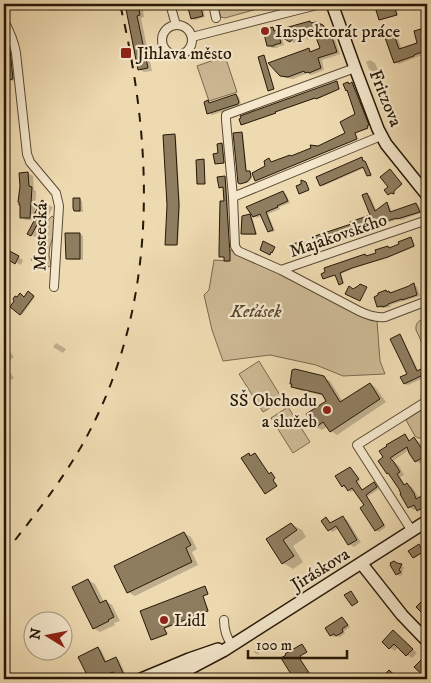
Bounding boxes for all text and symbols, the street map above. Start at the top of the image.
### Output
place label: Inspektorát práce [275,21,400,43]
marker: Inspektorát práce [259,25,271,37]
place label: Jihlava město [135,43,232,65]
marker: Jihlava město [119,46,133,60]
street label: Fritzova [364,67,407,130]
street label: Mostecká [29,202,53,271]
street label: Majakovského [287,209,390,263]
park label: Keťásek [230,301,282,323]
place label: SŠ Obchodu a služeb [230,389,317,433]
marker: SŠ Obchodu a služeb [321,404,333,416]
street label: Jiráskova [285,543,354,597]
north arrow [22,610,72,660]
place label: Lidl [174,610,207,632]
marker: Lidl [158,614,170,626]
text: N [26,626,46,641]
scale bar [248,628,347,660]
text: 100 m [256,636,292,655]

